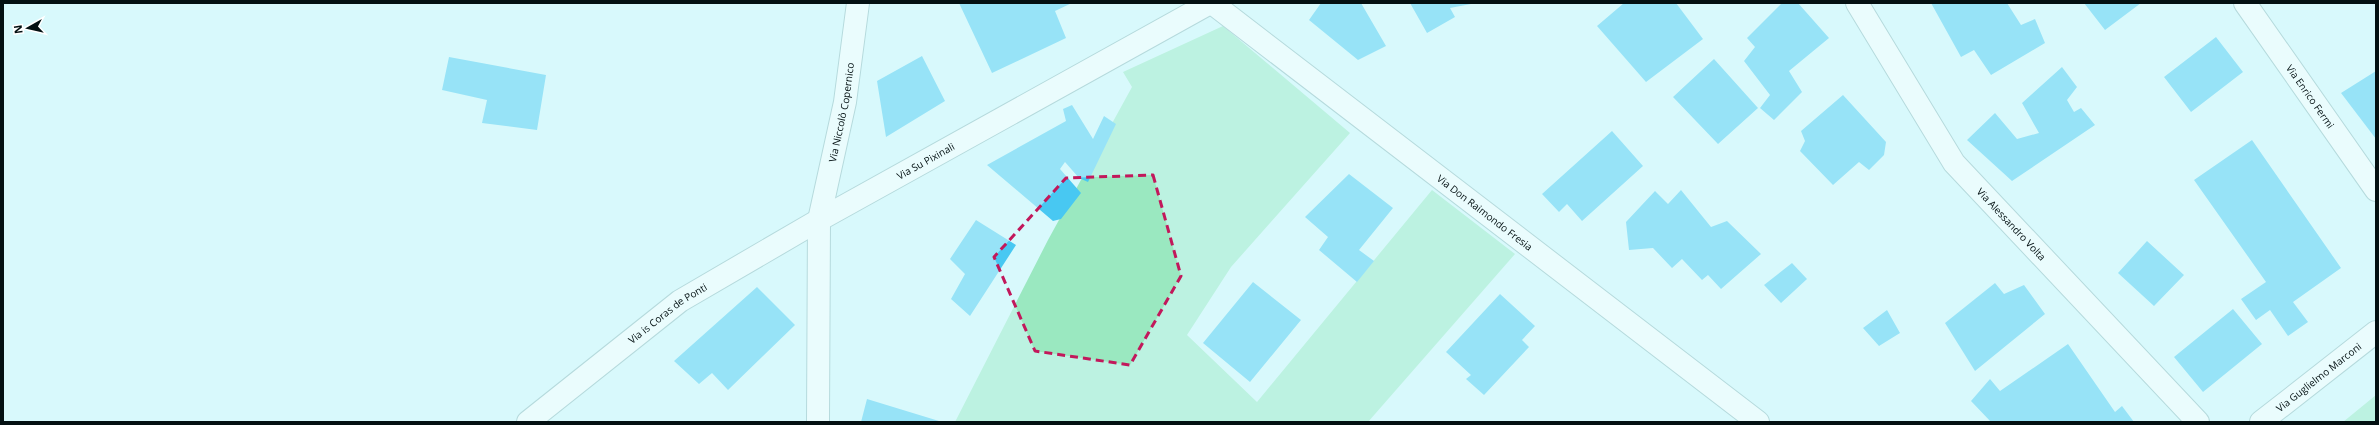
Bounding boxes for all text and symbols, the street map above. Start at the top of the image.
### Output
north arrow [8,8,48,48]
text: N [10,24,26,35]
street label: Via Niccolò Copernico [825,62,857,163]
street label: Via Enrico Fermi [2283,62,2338,131]
street label: Via Su Pixinali [894,139,957,183]
street label: Via Don Raimondo Fresia [1434,171,1536,254]
street label: Via Alessandro Volta [1974,185,2049,263]
street label: Via is Coras de Ponti [625,280,709,347]
street label: Via Guglielmo Marconi [2273,339,2364,415]

